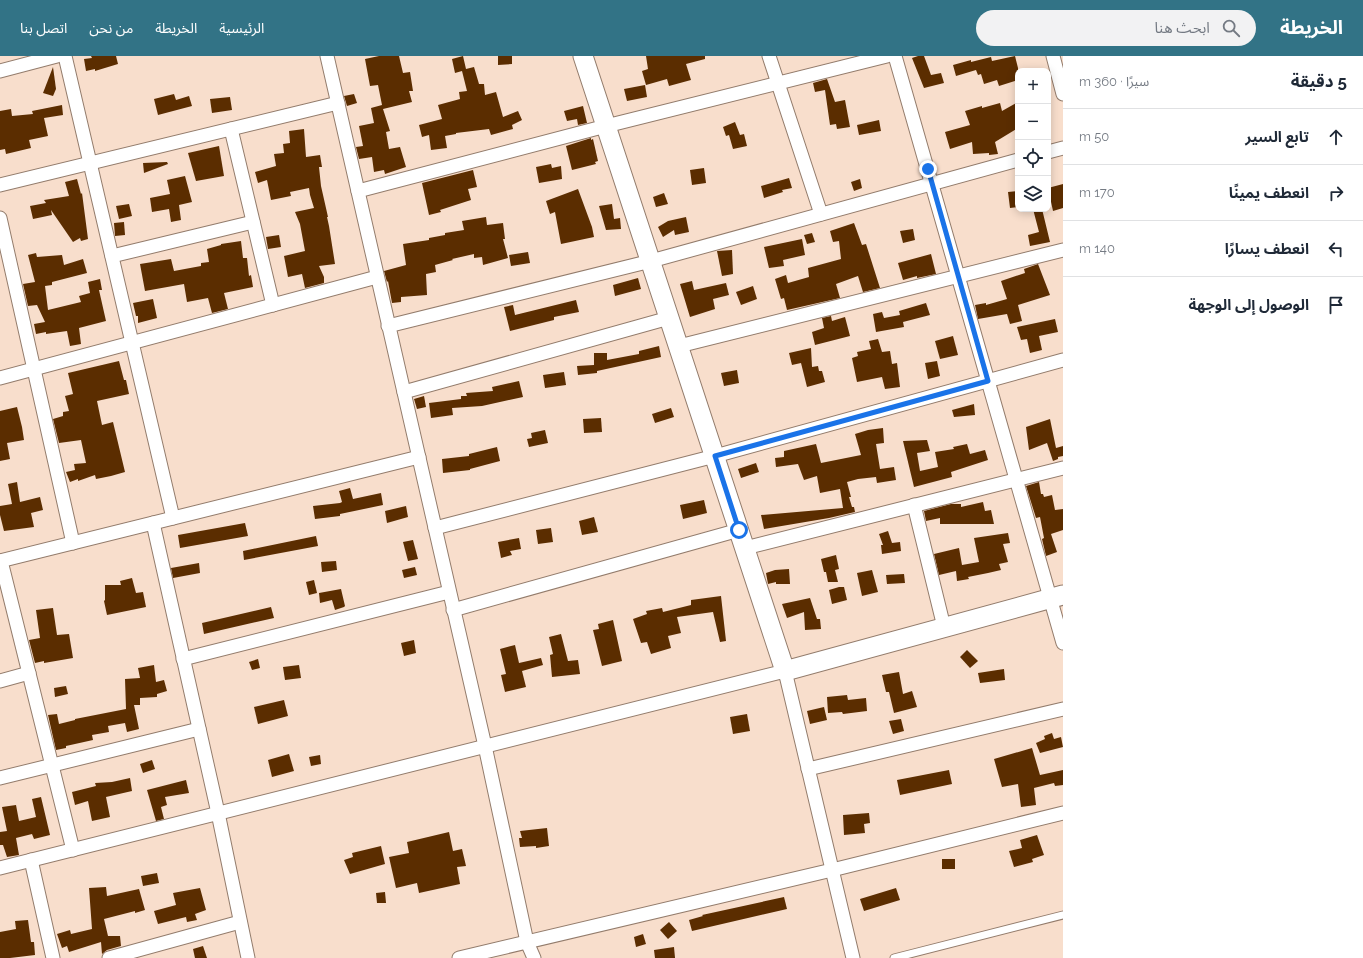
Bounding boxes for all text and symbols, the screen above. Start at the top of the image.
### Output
search box [976,10,1256,46]
text: الخريطة [1280,16,1343,38]
icon: search [1220,17,1242,39]
text: ابحث هنا [1154,19,1210,37]
text: اتصل بنا [20,20,67,36]
text: من نحن [89,20,133,36]
text: الخريطة [155,20,197,36]
text: الرئيسية [219,20,264,36]
map controls [1015,68,1051,212]
button: + [1015,68,1051,104]
text: 5 دقيقة [1291,71,1347,91]
text: سيرًا · 360 m [1079,74,1149,89]
button: − [1015,104,1051,140]
icon: ahead [1325,126,1347,148]
text: تابع السير [1245,128,1309,146]
text: 50 m [1079,129,1109,144]
button: locate [1015,140,1051,176]
route end [919,160,937,178]
button: layers [1015,176,1051,212]
icon: right [1325,182,1347,204]
text: انعطف يمينًا [1229,184,1309,202]
text: 170 m [1079,185,1115,200]
icon: left [1325,238,1347,260]
text: انعطف يسارًا [1225,240,1309,258]
text: 140 m [1079,241,1115,256]
icon: arrive [1325,294,1347,316]
text: الوصول إلى الوجهة [1189,296,1309,314]
route start [730,521,748,539]

